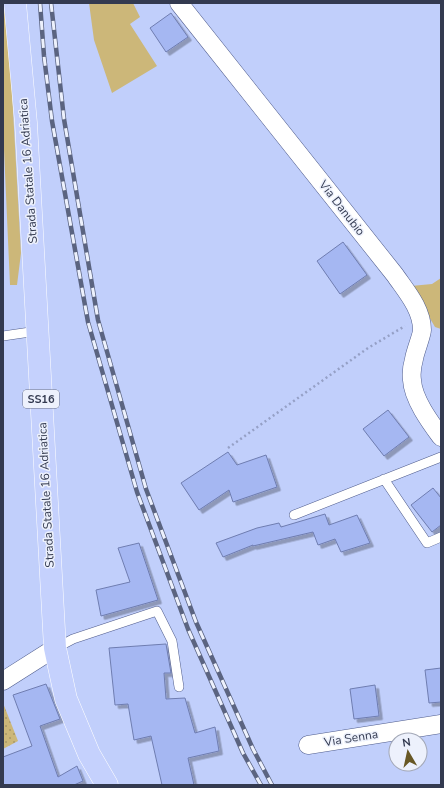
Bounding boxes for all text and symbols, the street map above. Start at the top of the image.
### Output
street label: Strada Statale 16 Adriatica [15,98,41,244]
street label: Via Danubio [315,176,369,239]
road number: SS16 [23,390,59,408]
street label: Strada Statale 16 Adriatica [34,422,58,568]
street label: Via Senna [322,726,379,750]
north arrow [388,732,428,772]
text: N [401,735,412,751]

